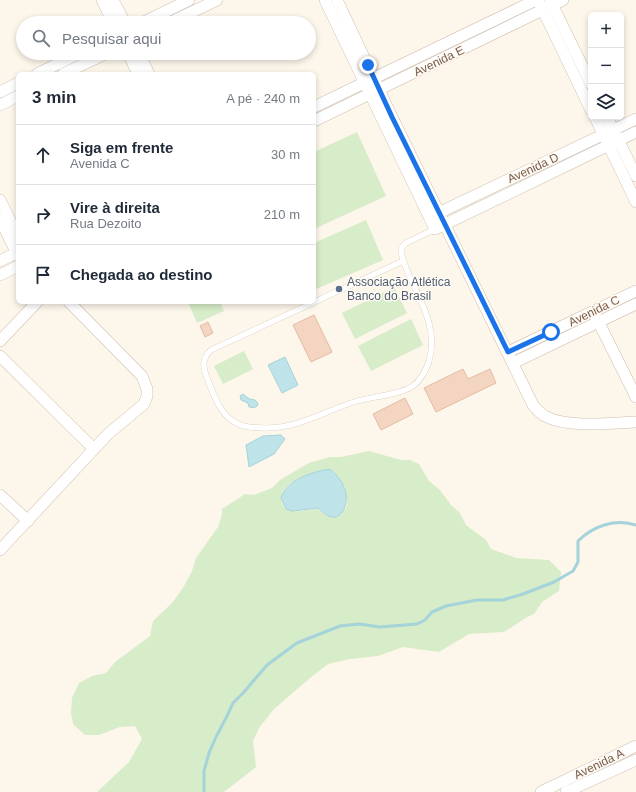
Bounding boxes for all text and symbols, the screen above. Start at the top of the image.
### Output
map controls [588,12,624,120]
button: + [588,12,624,48]
search box [16,16,316,60]
icon: search [30,27,52,49]
text: Pesquisar aqui [62,30,161,47]
street label: Avenida E [411,43,467,79]
button: − [588,48,624,84]
route end [359,56,377,74]
button: layers [588,84,624,120]
text: 3 min [32,88,76,107]
text: A pé · 240 m [226,91,300,106]
text: Siga em frente [70,139,173,156]
icon: ahead [32,144,54,166]
text: 30 m [271,147,300,162]
street label: Avenida D [505,150,561,186]
text: Avenida C [70,156,130,171]
text: Vire à direita [70,199,160,216]
icon: right [32,204,54,226]
text: 210 m [264,207,300,222]
text: Rua Dezoito [70,216,142,231]
icon: arrive [32,264,54,286]
text: Chegada ao destino [70,266,213,283]
place label: Associação Atlética Banco do Brasil [347,275,451,303]
marker: Associação Atlética Banco do Brasil [334,284,344,294]
street label: Avenida C [566,292,622,329]
route start [542,323,560,341]
street label: Avenida A [572,746,626,782]

